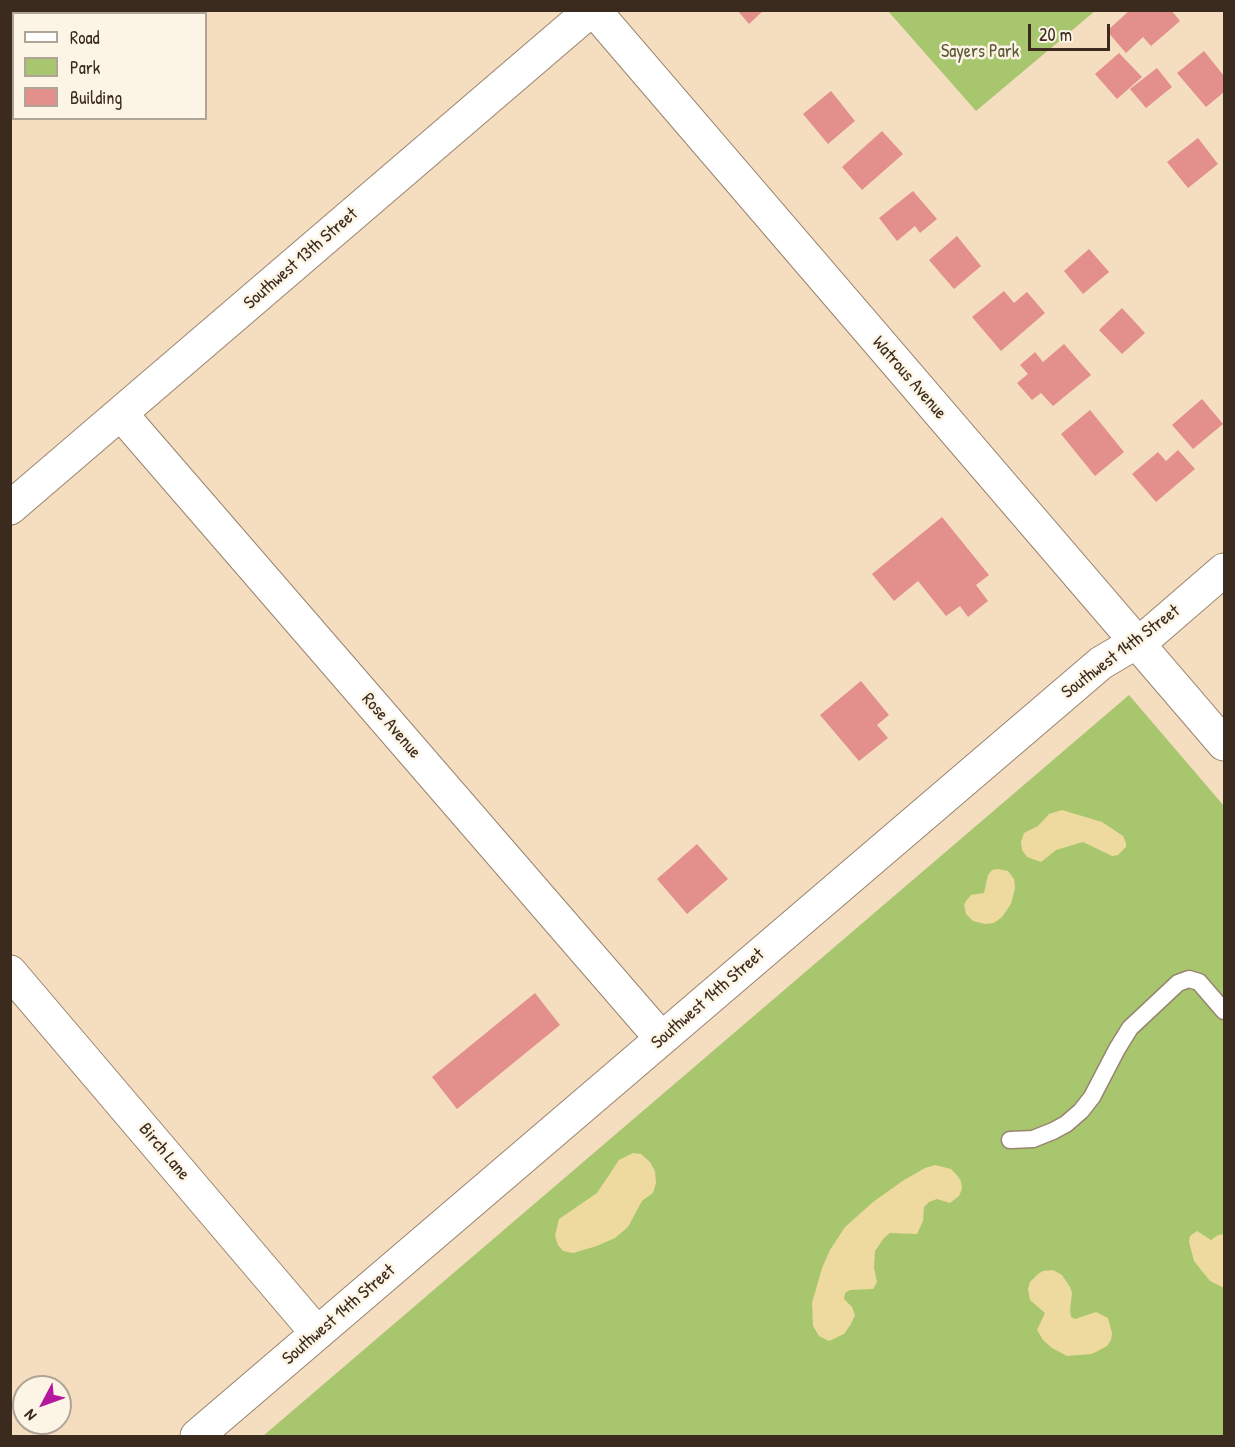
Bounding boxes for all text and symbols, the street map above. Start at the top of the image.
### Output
legend [12,12,207,120]
scale bar [1031,12,1114,50]
text: 20 m [1039,22,1072,47]
text: Road [70,25,100,50]
park label: Sayers Park [941,41,1019,63]
text: Park [70,55,100,80]
text: Building [70,85,122,110]
street label: Southwest 13th Street [240,204,362,314]
street label: Watrous Avenue [867,332,951,424]
street label: Southwest 14th Street [1058,601,1184,703]
street label: Rose Avenue [357,689,425,763]
street label: Southwest 14th Street [647,944,769,1054]
street label: Birch Lane [134,1119,194,1185]
street label: Southwest 14th Street [278,1260,400,1370]
north arrow [12,1375,72,1435]
text: N [19,1405,41,1426]

